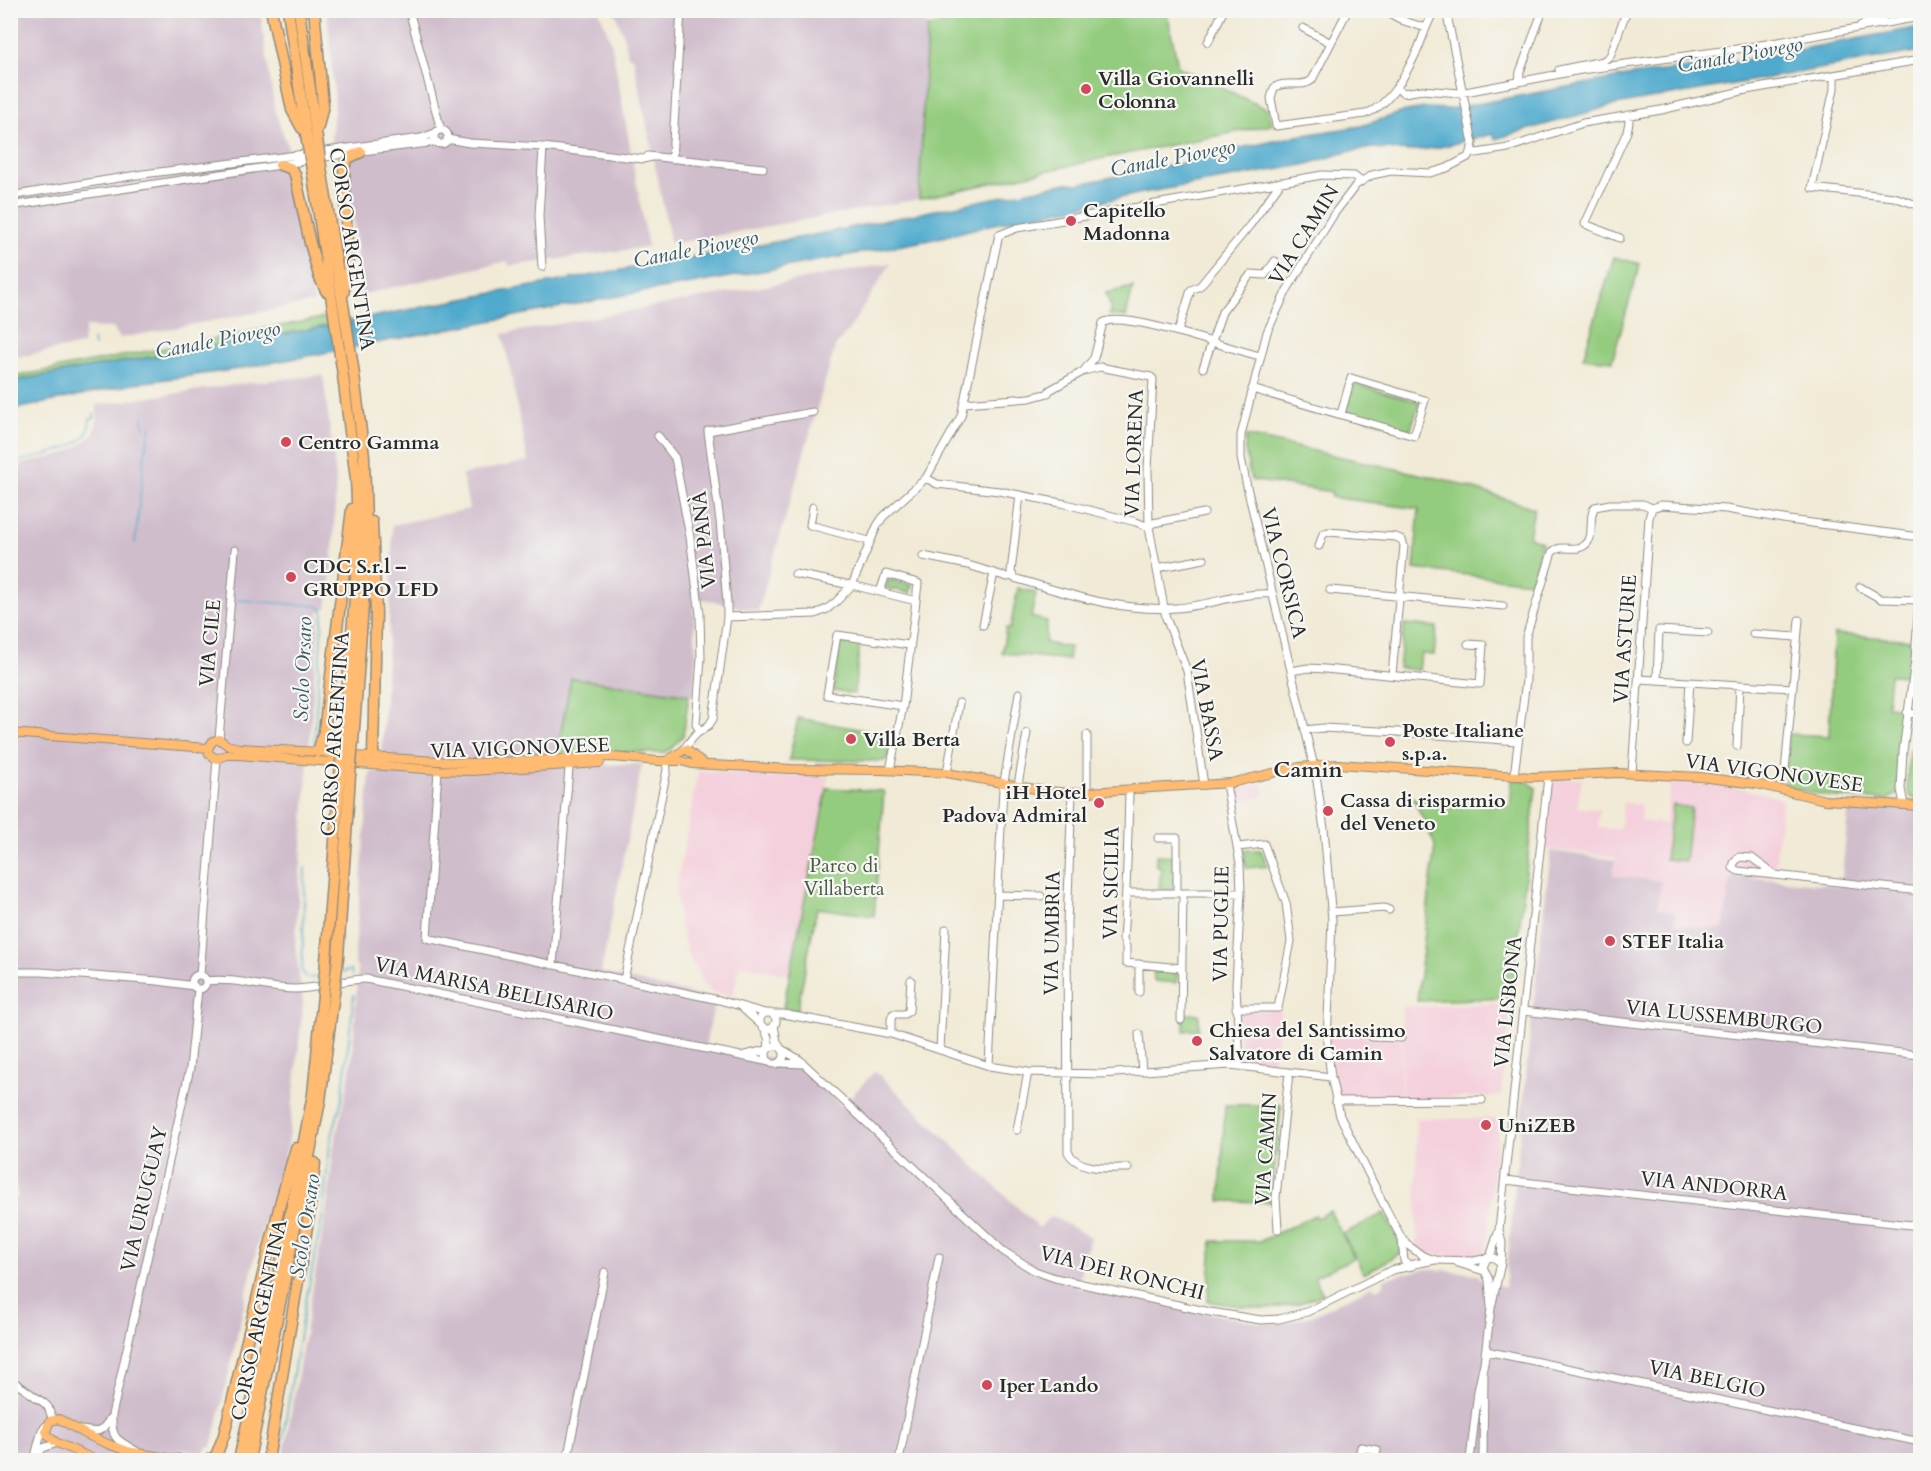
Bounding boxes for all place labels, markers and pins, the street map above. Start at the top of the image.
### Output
place label: Villa Giovannelli Colonna [1098,65,1254,115]
marker: Villa Giovannelli Colonna [1079,82,1093,96]
place label: Capitello Madonna [1083,197,1170,247]
marker: Capitello Madonna [1064,214,1078,228]
place label: Centro Gamma [298,429,439,456]
marker: Centro Gamma [279,435,293,449]
place label: CDC S.r.l – GRUPPO LFD [303,553,439,603]
marker: CDC S.r.l – GRUPPO LFD [284,570,298,584]
place label: Poste Italiane s.p.a. [1402,717,1524,767]
place label: Villa Berta [863,726,960,753]
marker: Villa Berta [844,732,858,746]
marker: Poste Italiane s.p.a. [1383,735,1397,749]
place label: iH Hotel Padova Admiral [942,779,1087,829]
place label: Cassa di risparmio del Veneto [1340,787,1506,837]
marker: iH Hotel Padova Admiral [1092,796,1106,810]
marker: Cassa di risparmio del Veneto [1321,804,1335,818]
place label: STEF Italia [1622,928,1724,955]
marker: STEF Italia [1603,934,1617,948]
place label: Chiesa del Santissimo Salvatore di Camin [1209,1017,1406,1067]
marker: Chiesa del Santissimo Salvatore di Camin [1190,1034,1204,1048]
place label: UniZEB [1498,1112,1576,1139]
marker: UniZEB [1479,1118,1493,1132]
place label: Iper Lando [999,1372,1099,1399]
marker: Iper Lando [980,1378,994,1392]

